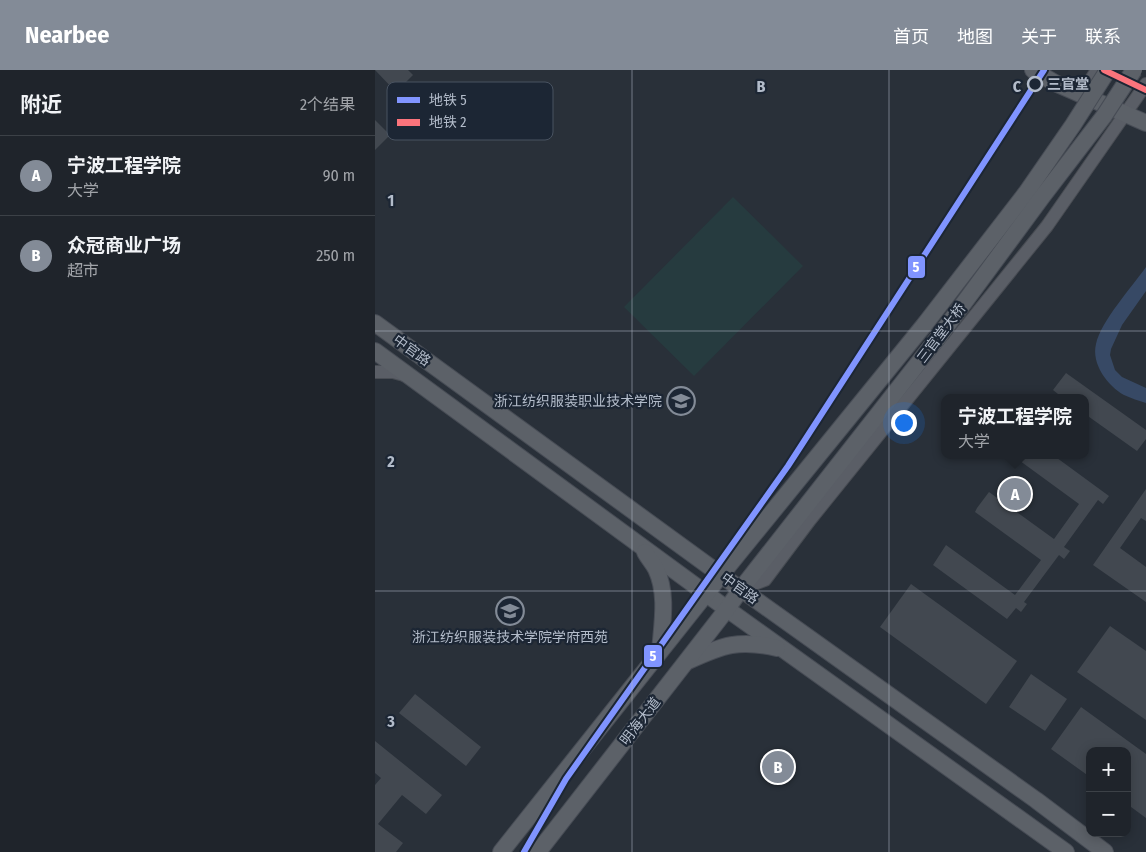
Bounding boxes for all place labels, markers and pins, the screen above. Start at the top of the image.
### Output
marker: 三官堂 [1027,76,1043,92]
place label: 三官堂 [1047,76,1089,93]
school or university icon: 浙江纺织服装职业技术学院 [666,386,696,416]
place label: 浙江纺织服装职业技术学院 [494,393,662,410]
pin: A [999,475,1031,513]
school or university icon: 浙江纺织服装技术学院学府西苑 [495,596,525,626]
place label: 浙江纺织服装技术学院学府西苑 [412,629,608,646]
pin: B [762,748,794,786]

